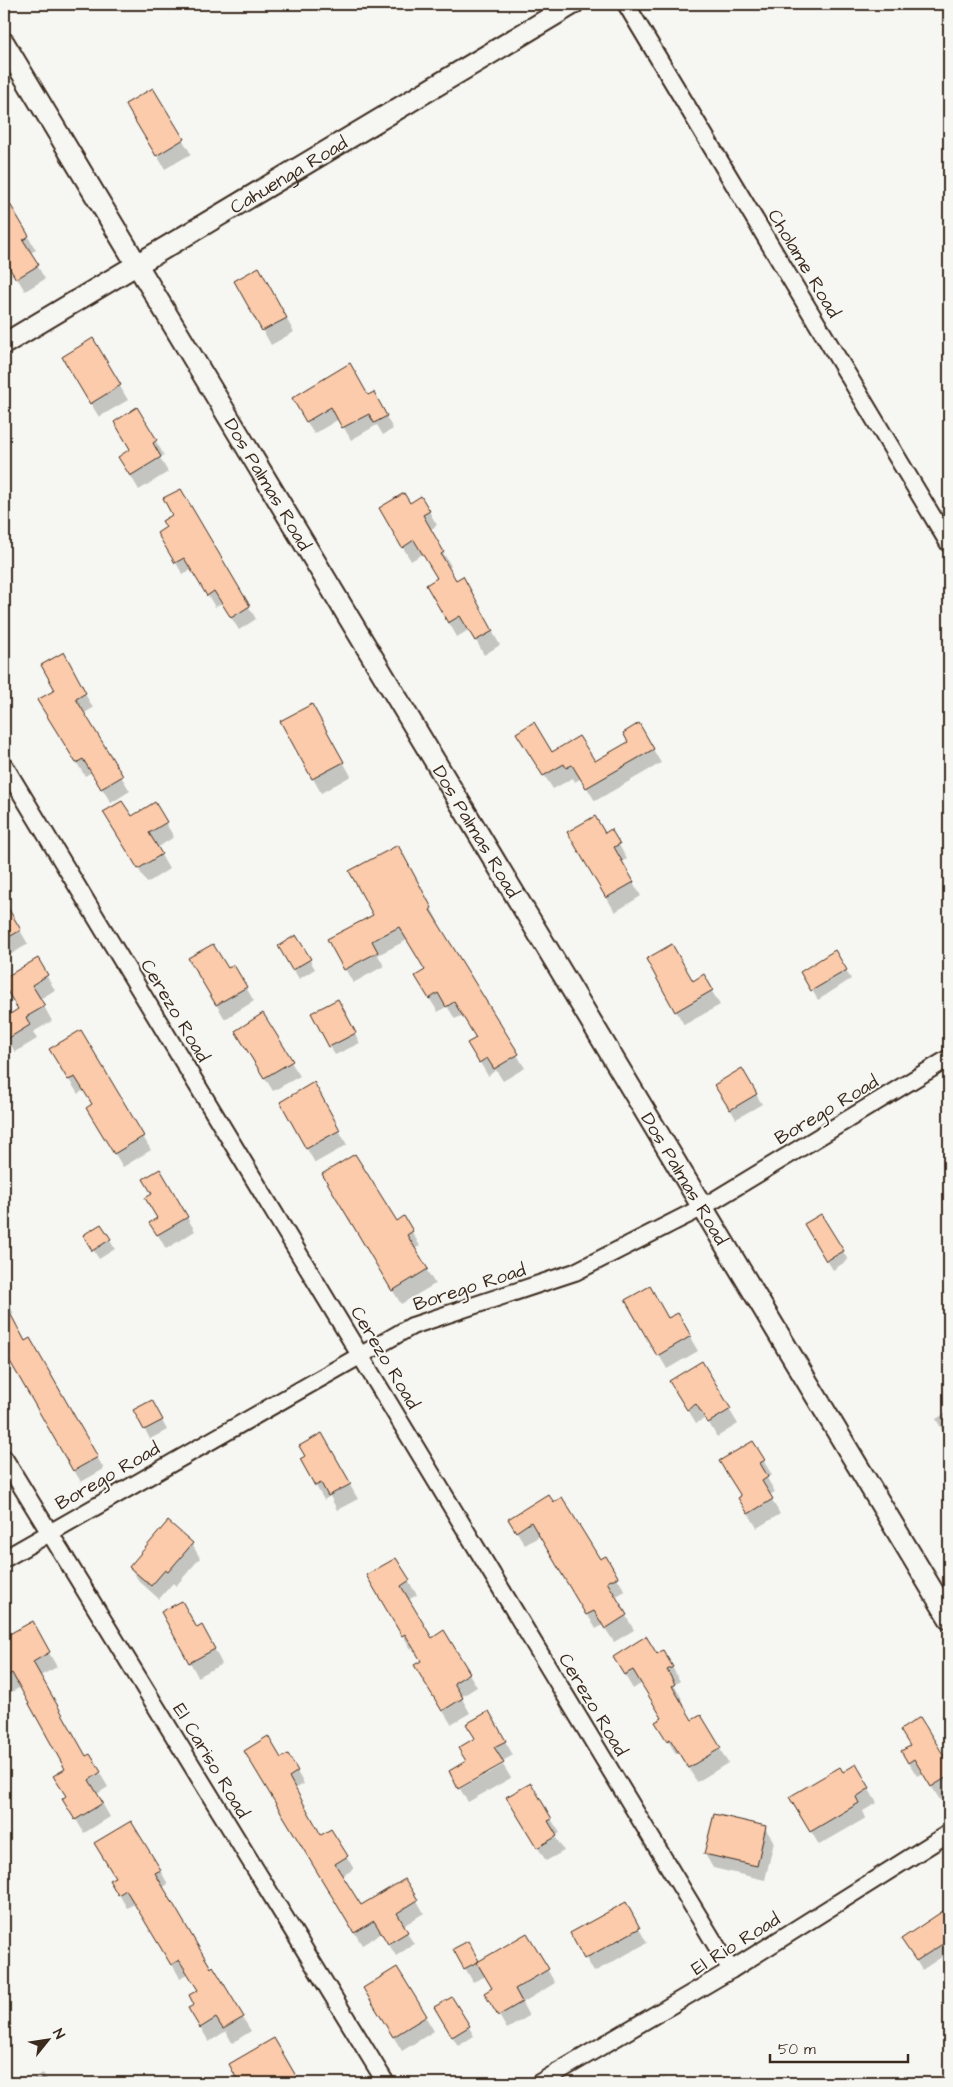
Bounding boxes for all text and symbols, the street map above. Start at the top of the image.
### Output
street label: Cahuenga Road [225,130,353,221]
street label: Cholame Road [761,204,847,323]
street label: Dos Palmas Road [217,413,318,556]
street label: Dos Palmas Road [425,760,526,903]
street label: Cerezo Road [133,954,216,1068]
street label: Borego Road [770,1069,884,1153]
street label: Dos Palmas Road [634,1108,734,1251]
street label: Borego Road [410,1256,530,1319]
street label: Cerezo Road [343,1301,426,1415]
street label: Borego Road [50,1435,166,1518]
street label: Cerezo Road [551,1648,634,1762]
street label: El Cariso Road [166,1698,256,1824]
street label: El Rio Road [686,1906,786,1982]
north arrow [22,2014,72,2064]
text: N [48,2025,69,2043]
scale bar [770,2032,908,2064]
text: 50 m [778,2039,816,2060]

